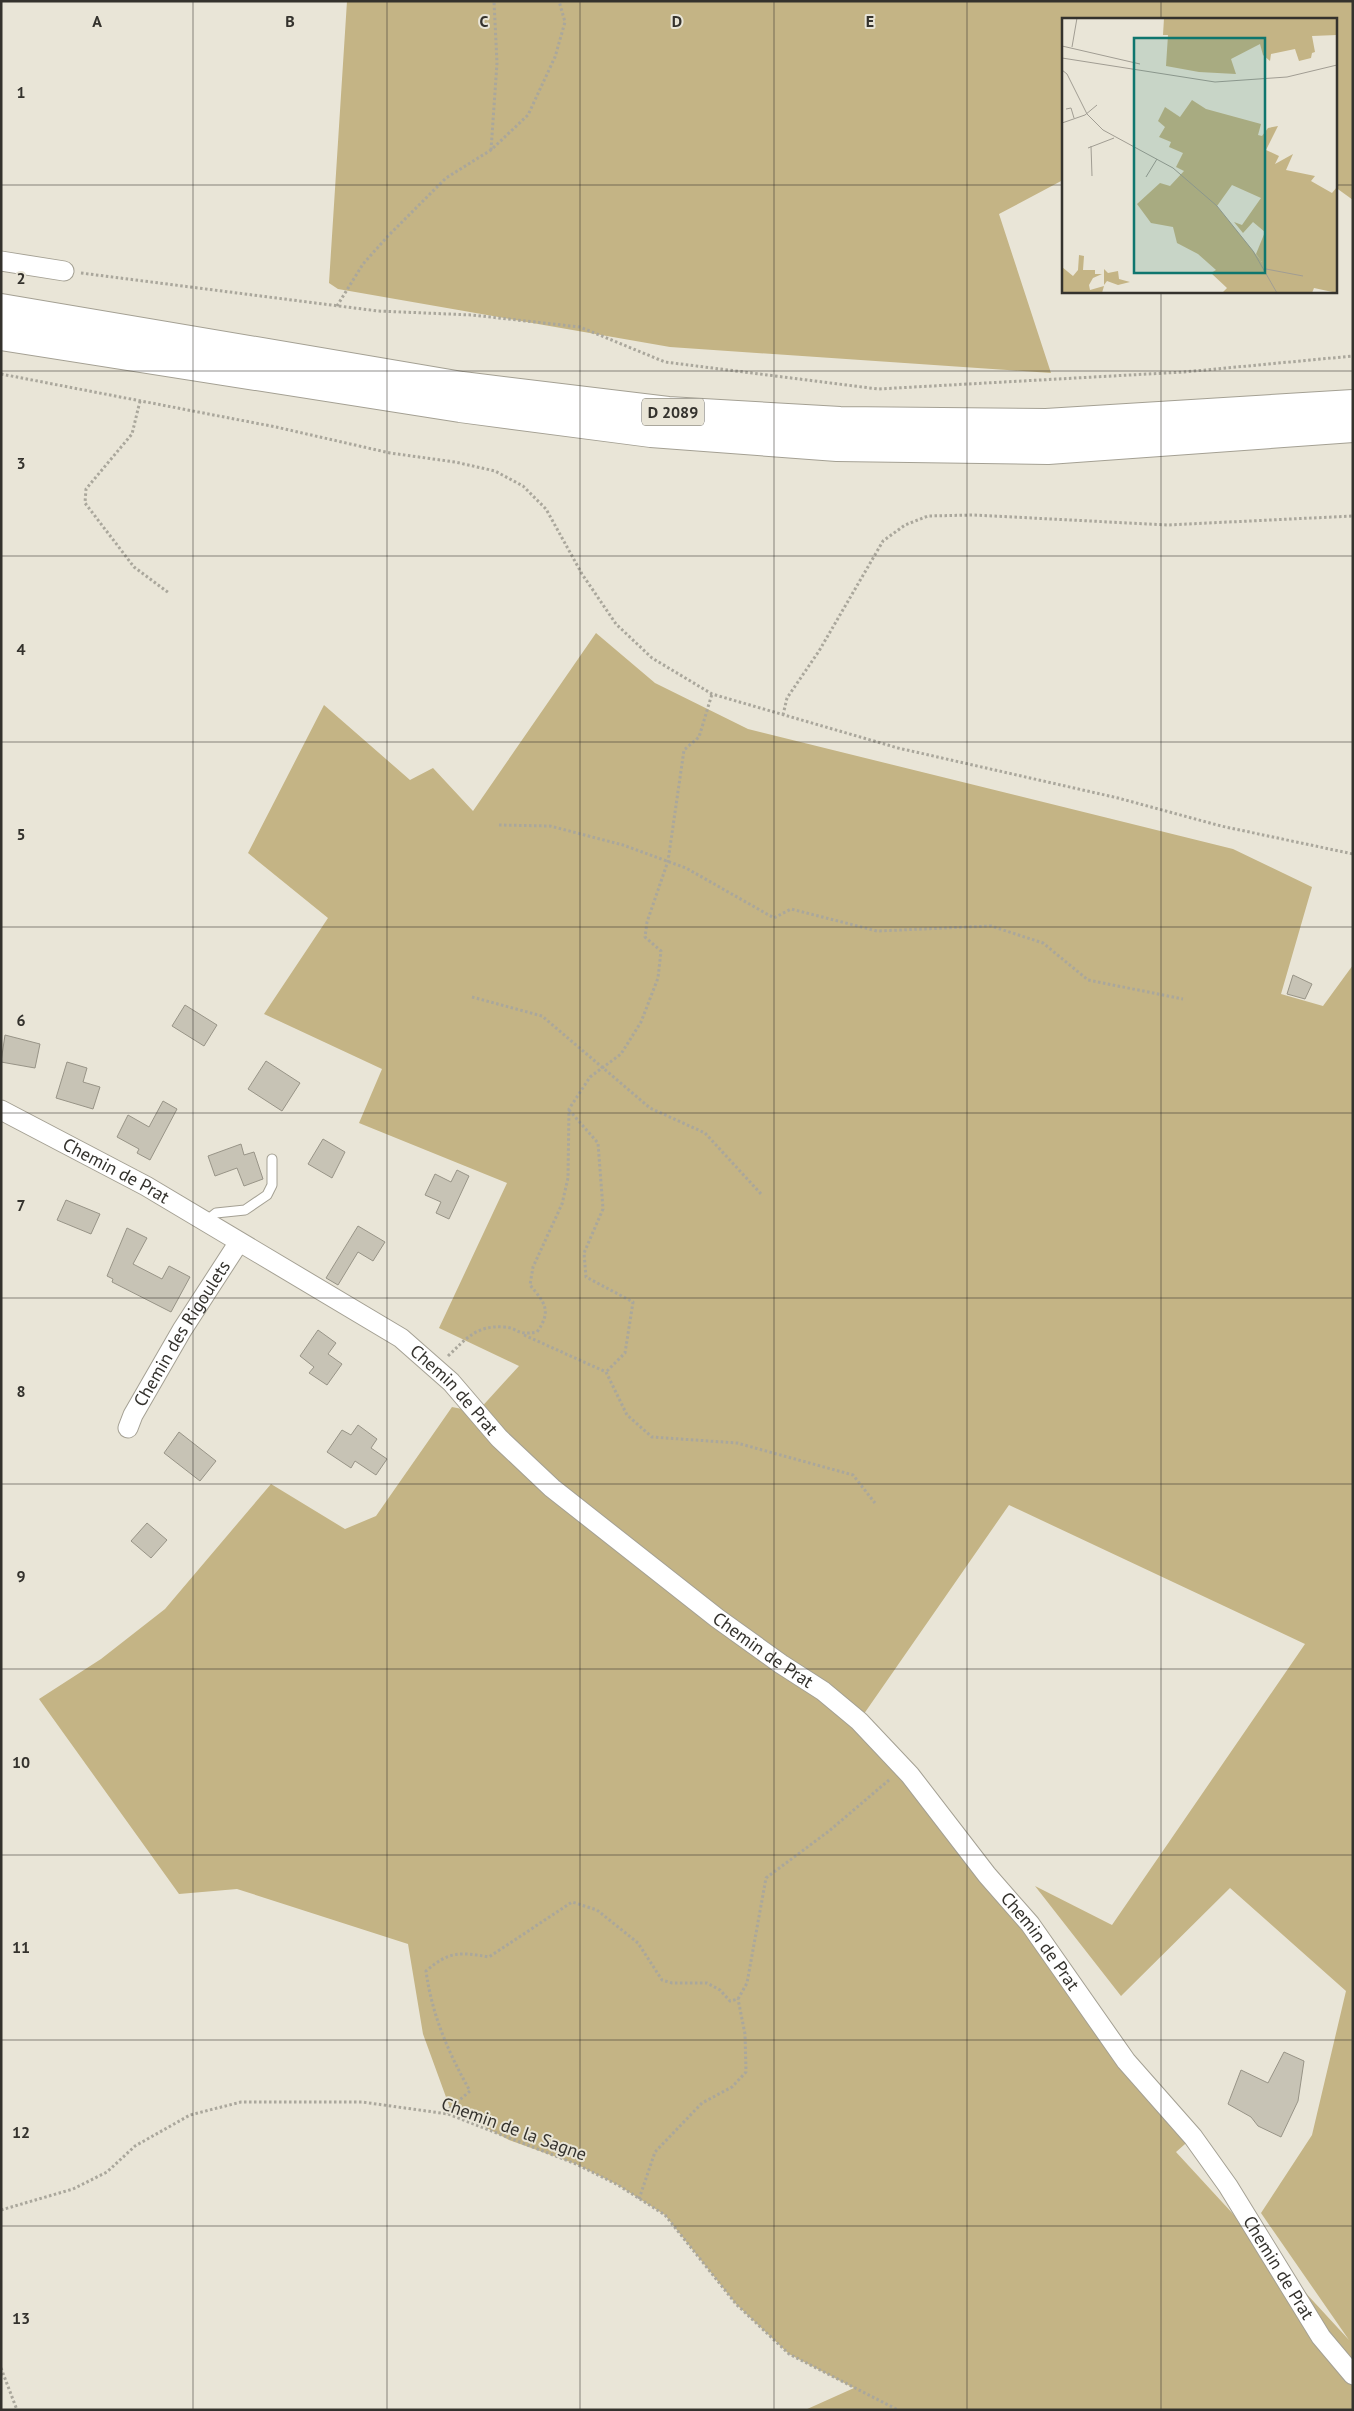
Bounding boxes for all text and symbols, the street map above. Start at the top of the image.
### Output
text: A [92,11,102,31]
text: B [285,11,295,31]
text: C [480,11,489,31]
text: D [672,11,682,31]
text: E [866,11,874,31]
inset map [1062,18,1336,292]
text: 1 [16,82,26,102]
text: 2 [16,268,26,288]
road number: D 2089 [642,398,704,426]
text: 3 [16,453,26,473]
text: 4 [16,639,26,659]
text: 5 [16,824,26,844]
text: 6 [16,1010,26,1030]
street label: Chemin de Prat [59,1132,174,1208]
text: 7 [16,1195,26,1215]
street label: Chemin des Rigoulets [128,1256,235,1411]
street label: Chemin de Prat [405,1339,503,1440]
text: 8 [16,1381,26,1401]
text: 9 [16,1566,26,1586]
street label: Chemin de Prat [708,1607,818,1693]
text: 10 [12,1752,30,1772]
street label: Chemin de Prat [996,1887,1085,1995]
text: 11 [12,1937,30,1957]
street label: Chemin de la Sagne [438,2092,590,2166]
text: 12 [12,2122,30,2142]
street label: Chemin de Prat [1238,2211,1319,2324]
text: 13 [12,2308,30,2328]

